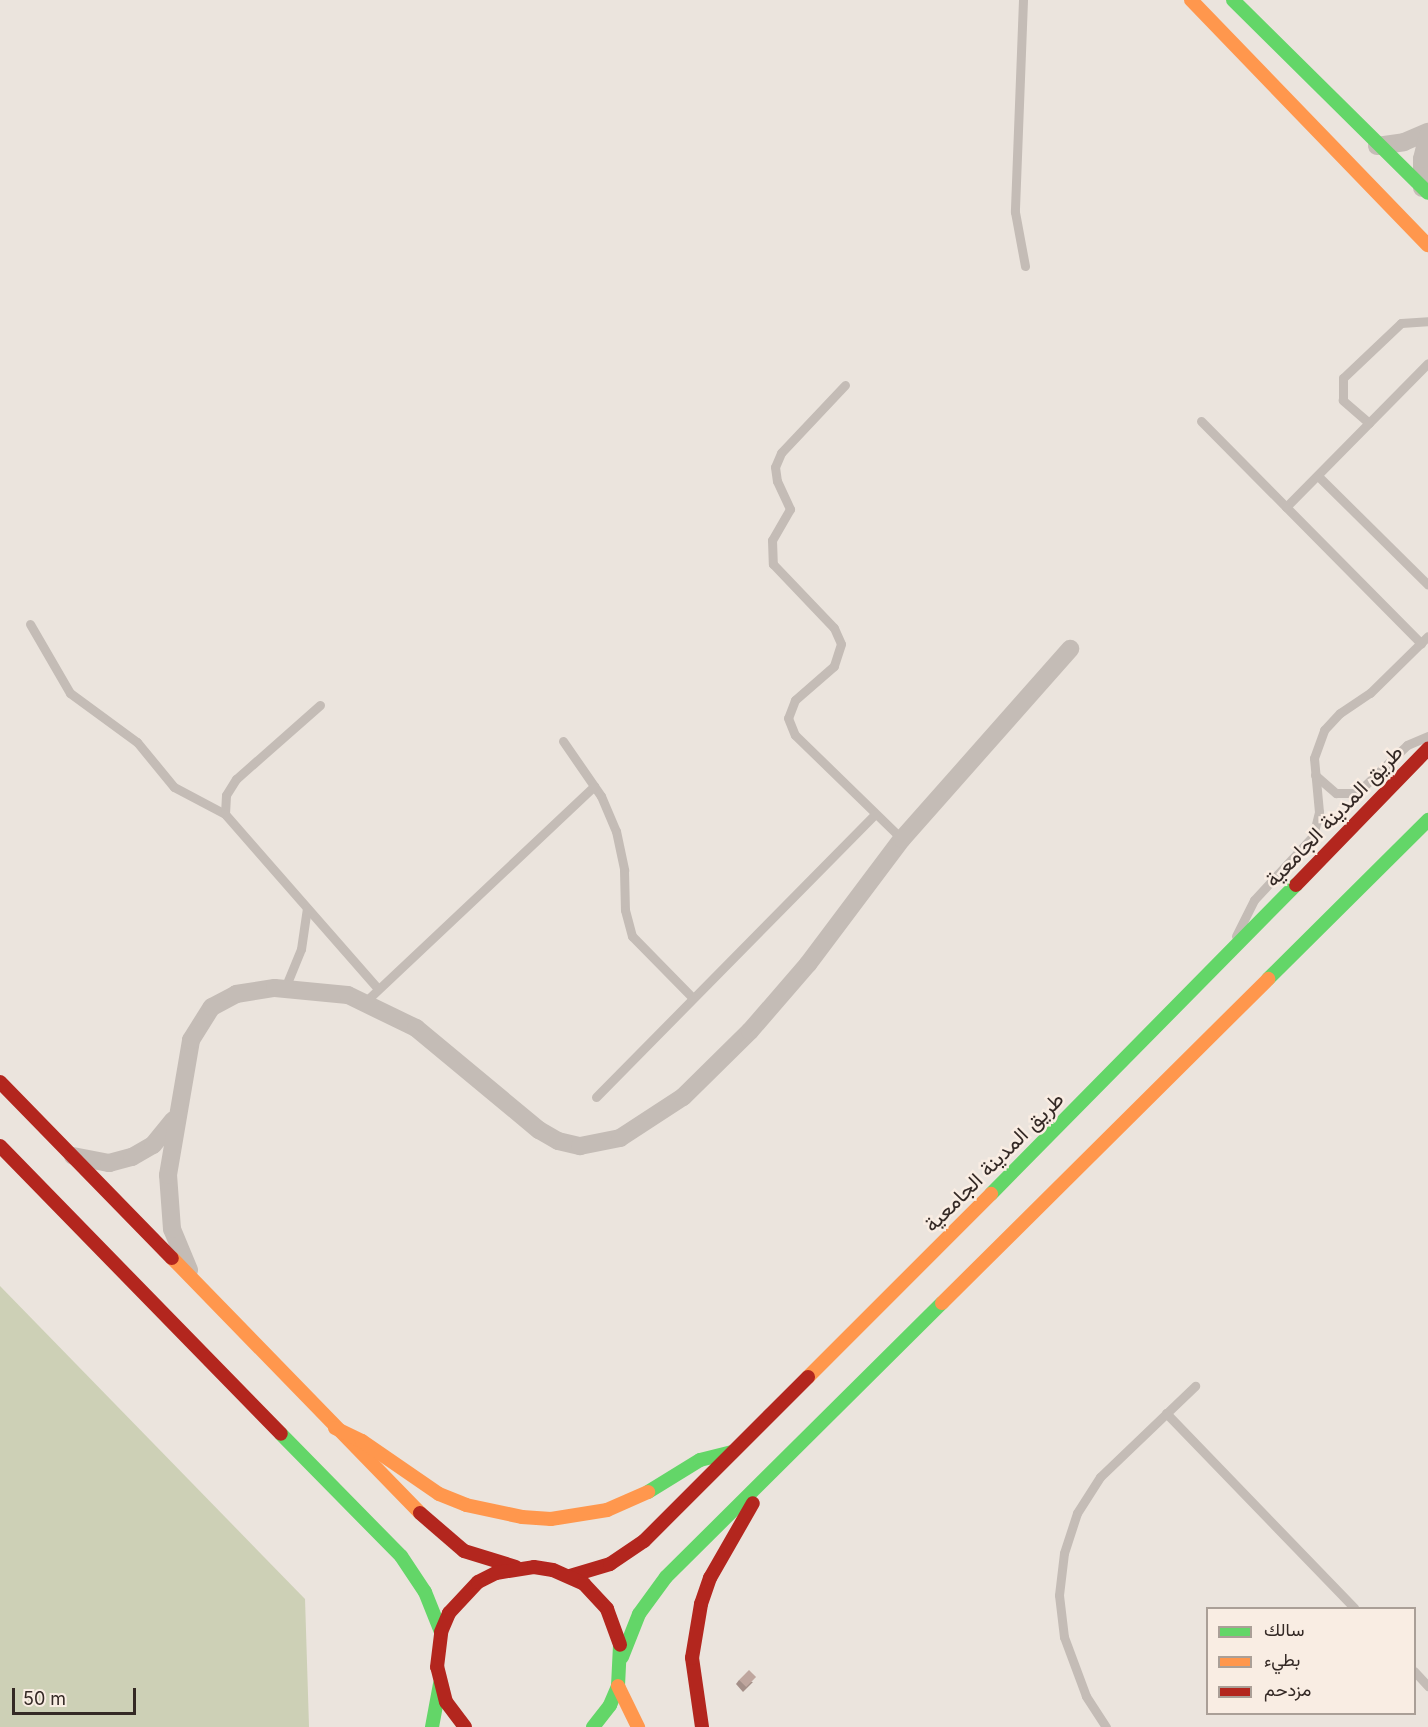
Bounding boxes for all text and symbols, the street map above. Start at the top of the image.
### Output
street label: طريق المدينة الجامعية [1260,740,1408,892]
street label: طريق المدينة الجامعية [919,1087,1069,1237]
legend [1206,1607,1416,1715]
text: سالك [1264,1619,1304,1640]
text: بطيء [1264,1649,1300,1670]
scale bar [15,1676,140,1714]
text: مزدحم [1264,1679,1311,1700]
text: 50 m [23,1688,66,1709]

